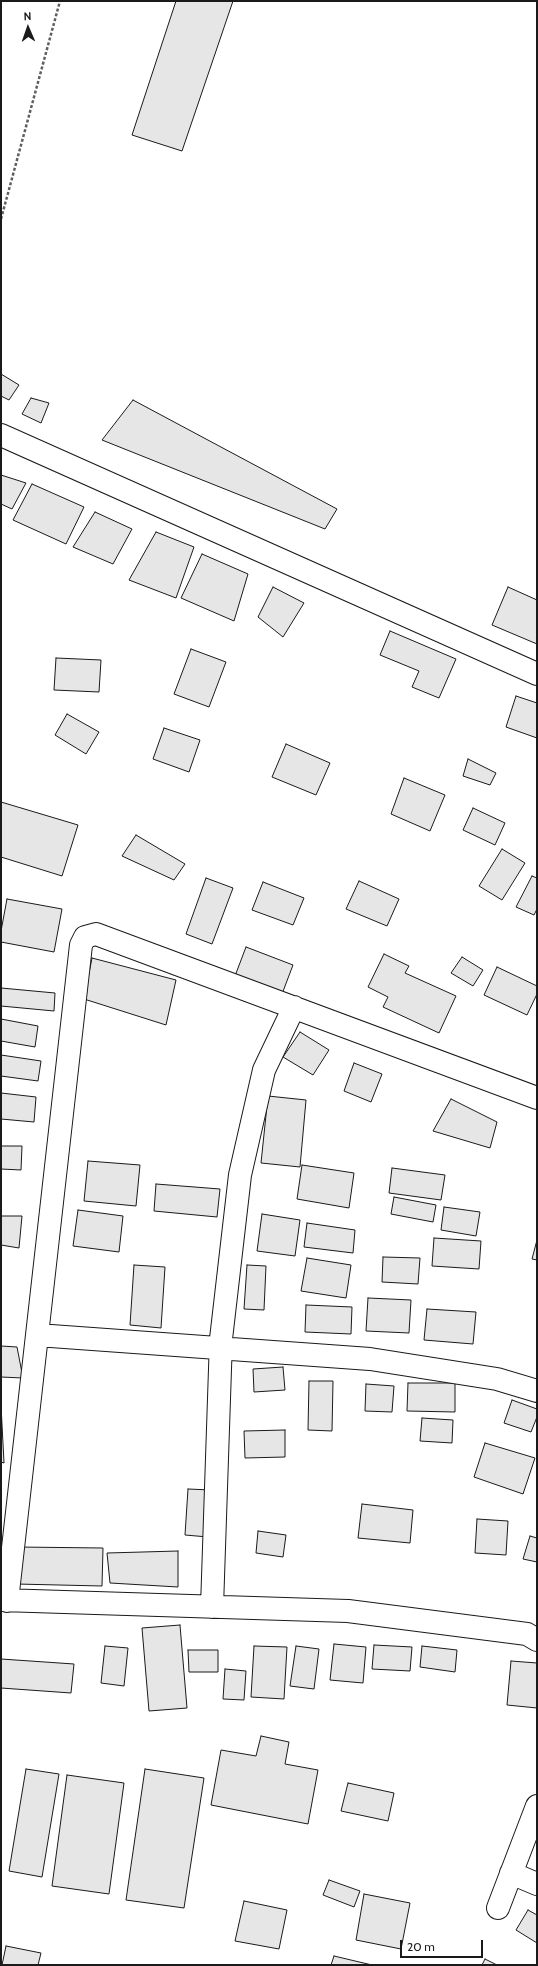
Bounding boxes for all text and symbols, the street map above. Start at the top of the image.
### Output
north arrow [8,8,48,48]
text: N [23,9,32,23]
scale bar [402,1932,485,1958]
text: 20 m [407,1939,435,1954]

